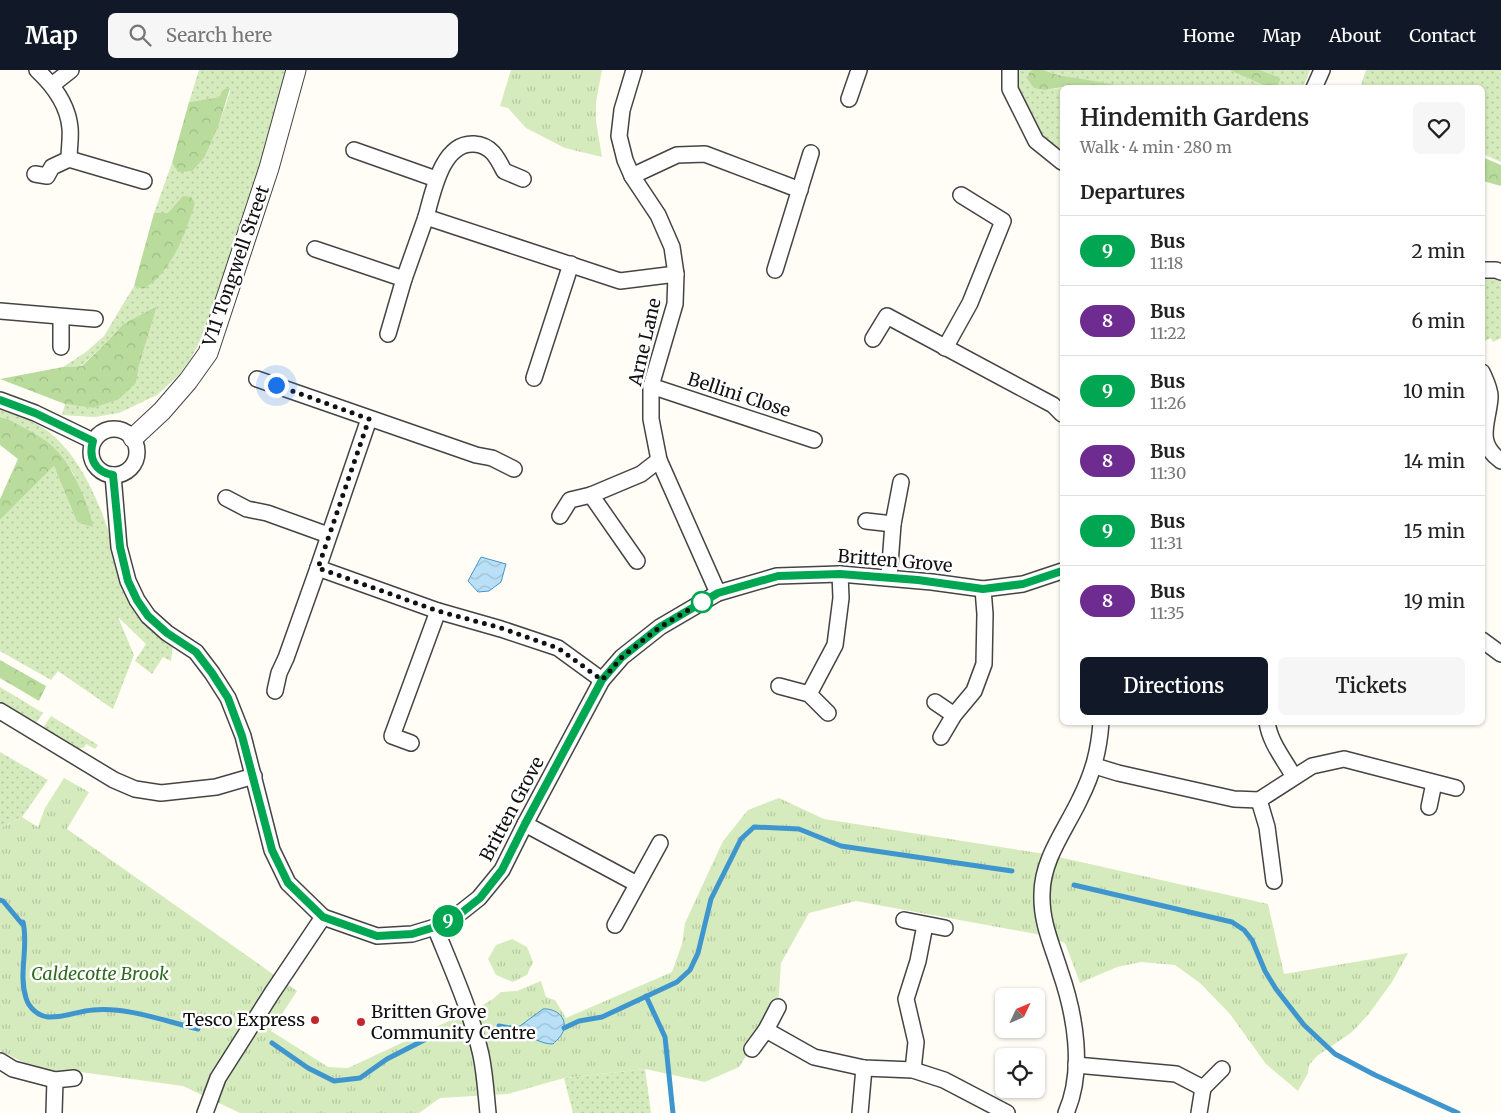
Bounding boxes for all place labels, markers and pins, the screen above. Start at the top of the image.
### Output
unlabelled marker [691,591,713,613]
place label: Britten Grove Community Centre [371,1000,536,1044]
place label: Tesco Express [183,1008,305,1031]
marker: Tesco Express [309,1014,321,1026]
marker: Britten Grove Community Centre [355,1016,367,1028]

